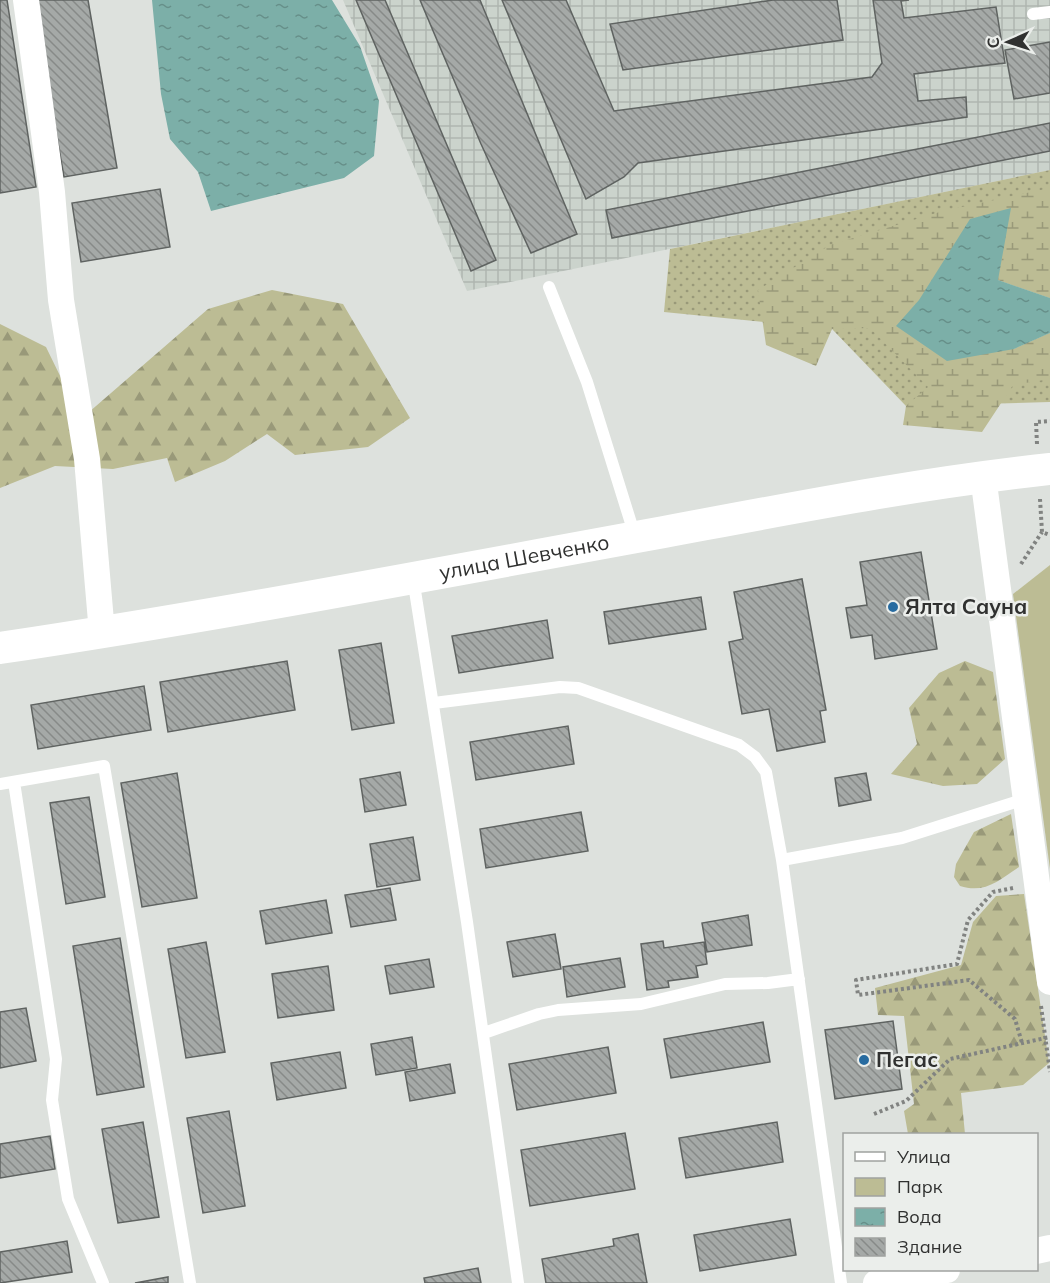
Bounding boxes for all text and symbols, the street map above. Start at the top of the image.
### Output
north arrow [978,12,1038,72]
text: С [983,37,1003,49]
street label: улица Шевченко [437,528,611,585]
place label: Ялта Сауна [905,593,1027,619]
marker: Ялта Сауна [886,600,900,614]
place label: Пегас [876,1046,938,1072]
marker: Пегас [857,1053,871,1067]
legend [843,1133,1038,1271]
text: Улица [896,1145,951,1168]
text: Парк [897,1175,943,1198]
text: Вода [897,1205,942,1228]
text: Здание [897,1235,962,1258]

